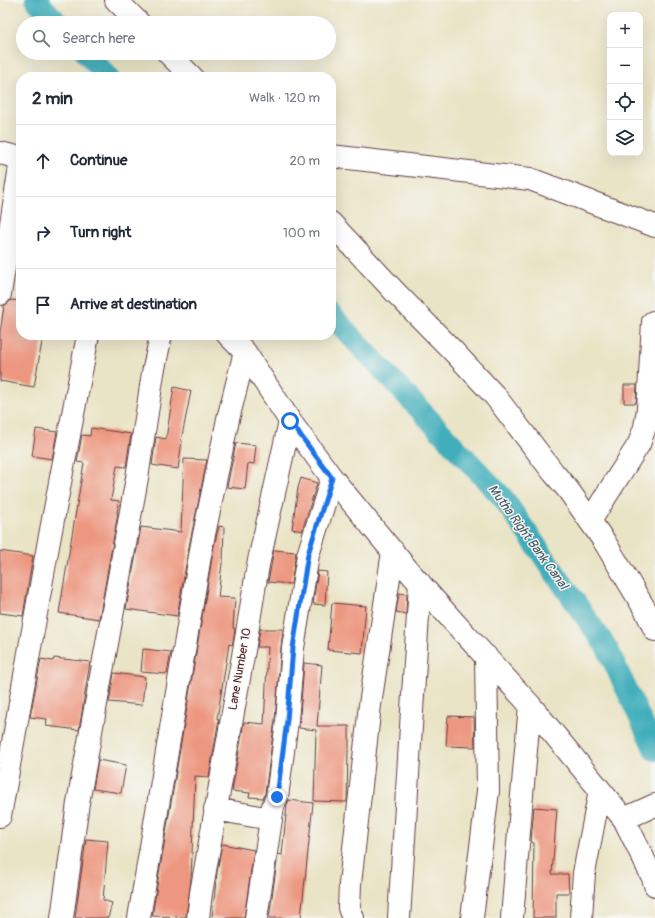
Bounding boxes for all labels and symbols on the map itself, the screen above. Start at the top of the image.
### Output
route start [281,412,299,430]
water label: Mutha Right Bank Canal [485,482,572,594]
street label: Lane Number 10 [225,627,255,711]
route end [268,788,286,806]

